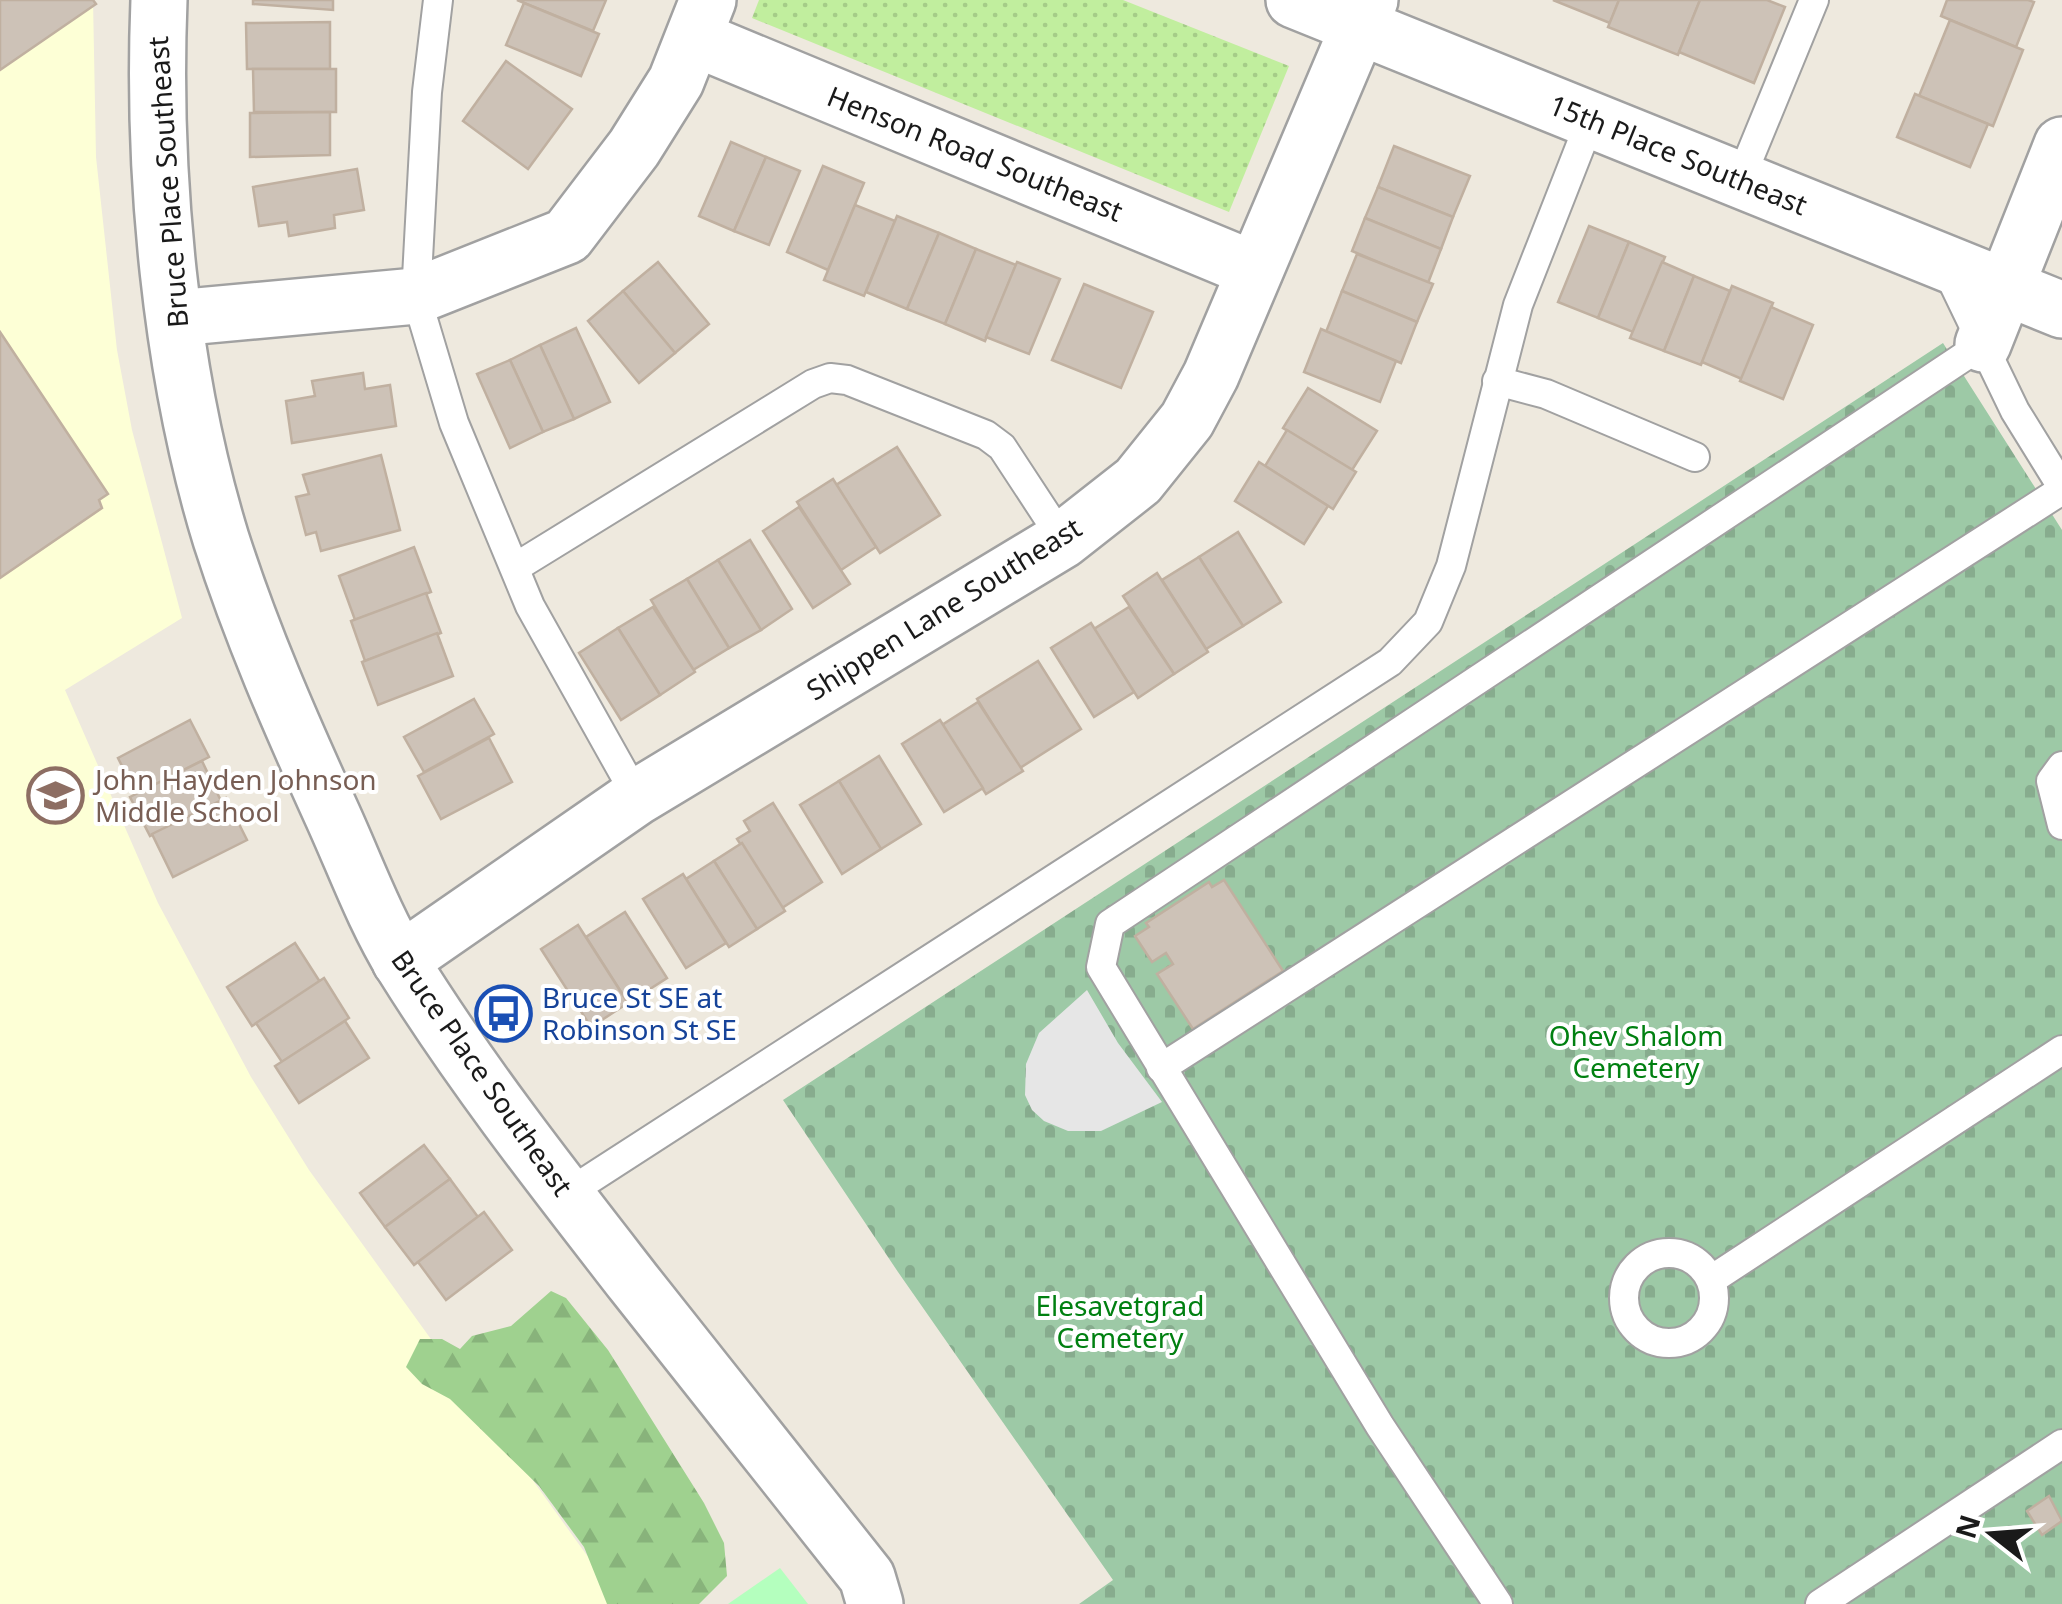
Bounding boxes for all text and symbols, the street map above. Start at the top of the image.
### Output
street label: Bruce Place Southeast [138,35,196,329]
street label: Henson Road Southeast [822,76,1129,230]
street label: 15th Place Southeast [1544,85,1813,223]
street label: Shippen Lane Southeast [799,508,1088,708]
place label: John Hayden Johnson Middle School [92,760,377,830]
school or university icon: John Hayden Johnson Middle School [26,766,86,826]
street label: Bruce Place Southeast [384,942,582,1203]
place label: Bruce St SE at Robinson St SE [542,978,737,1048]
bus stop icon: Bruce St SE at Robinson St SE [473,984,533,1044]
park label: Ohev Shalom Cemetery [1549,1016,1723,1086]
park label: Elesavetgrad Cemetery [1036,1286,1204,1356]
north arrow [1942,1484,2042,1584]
text: N [1946,1510,1989,1543]

